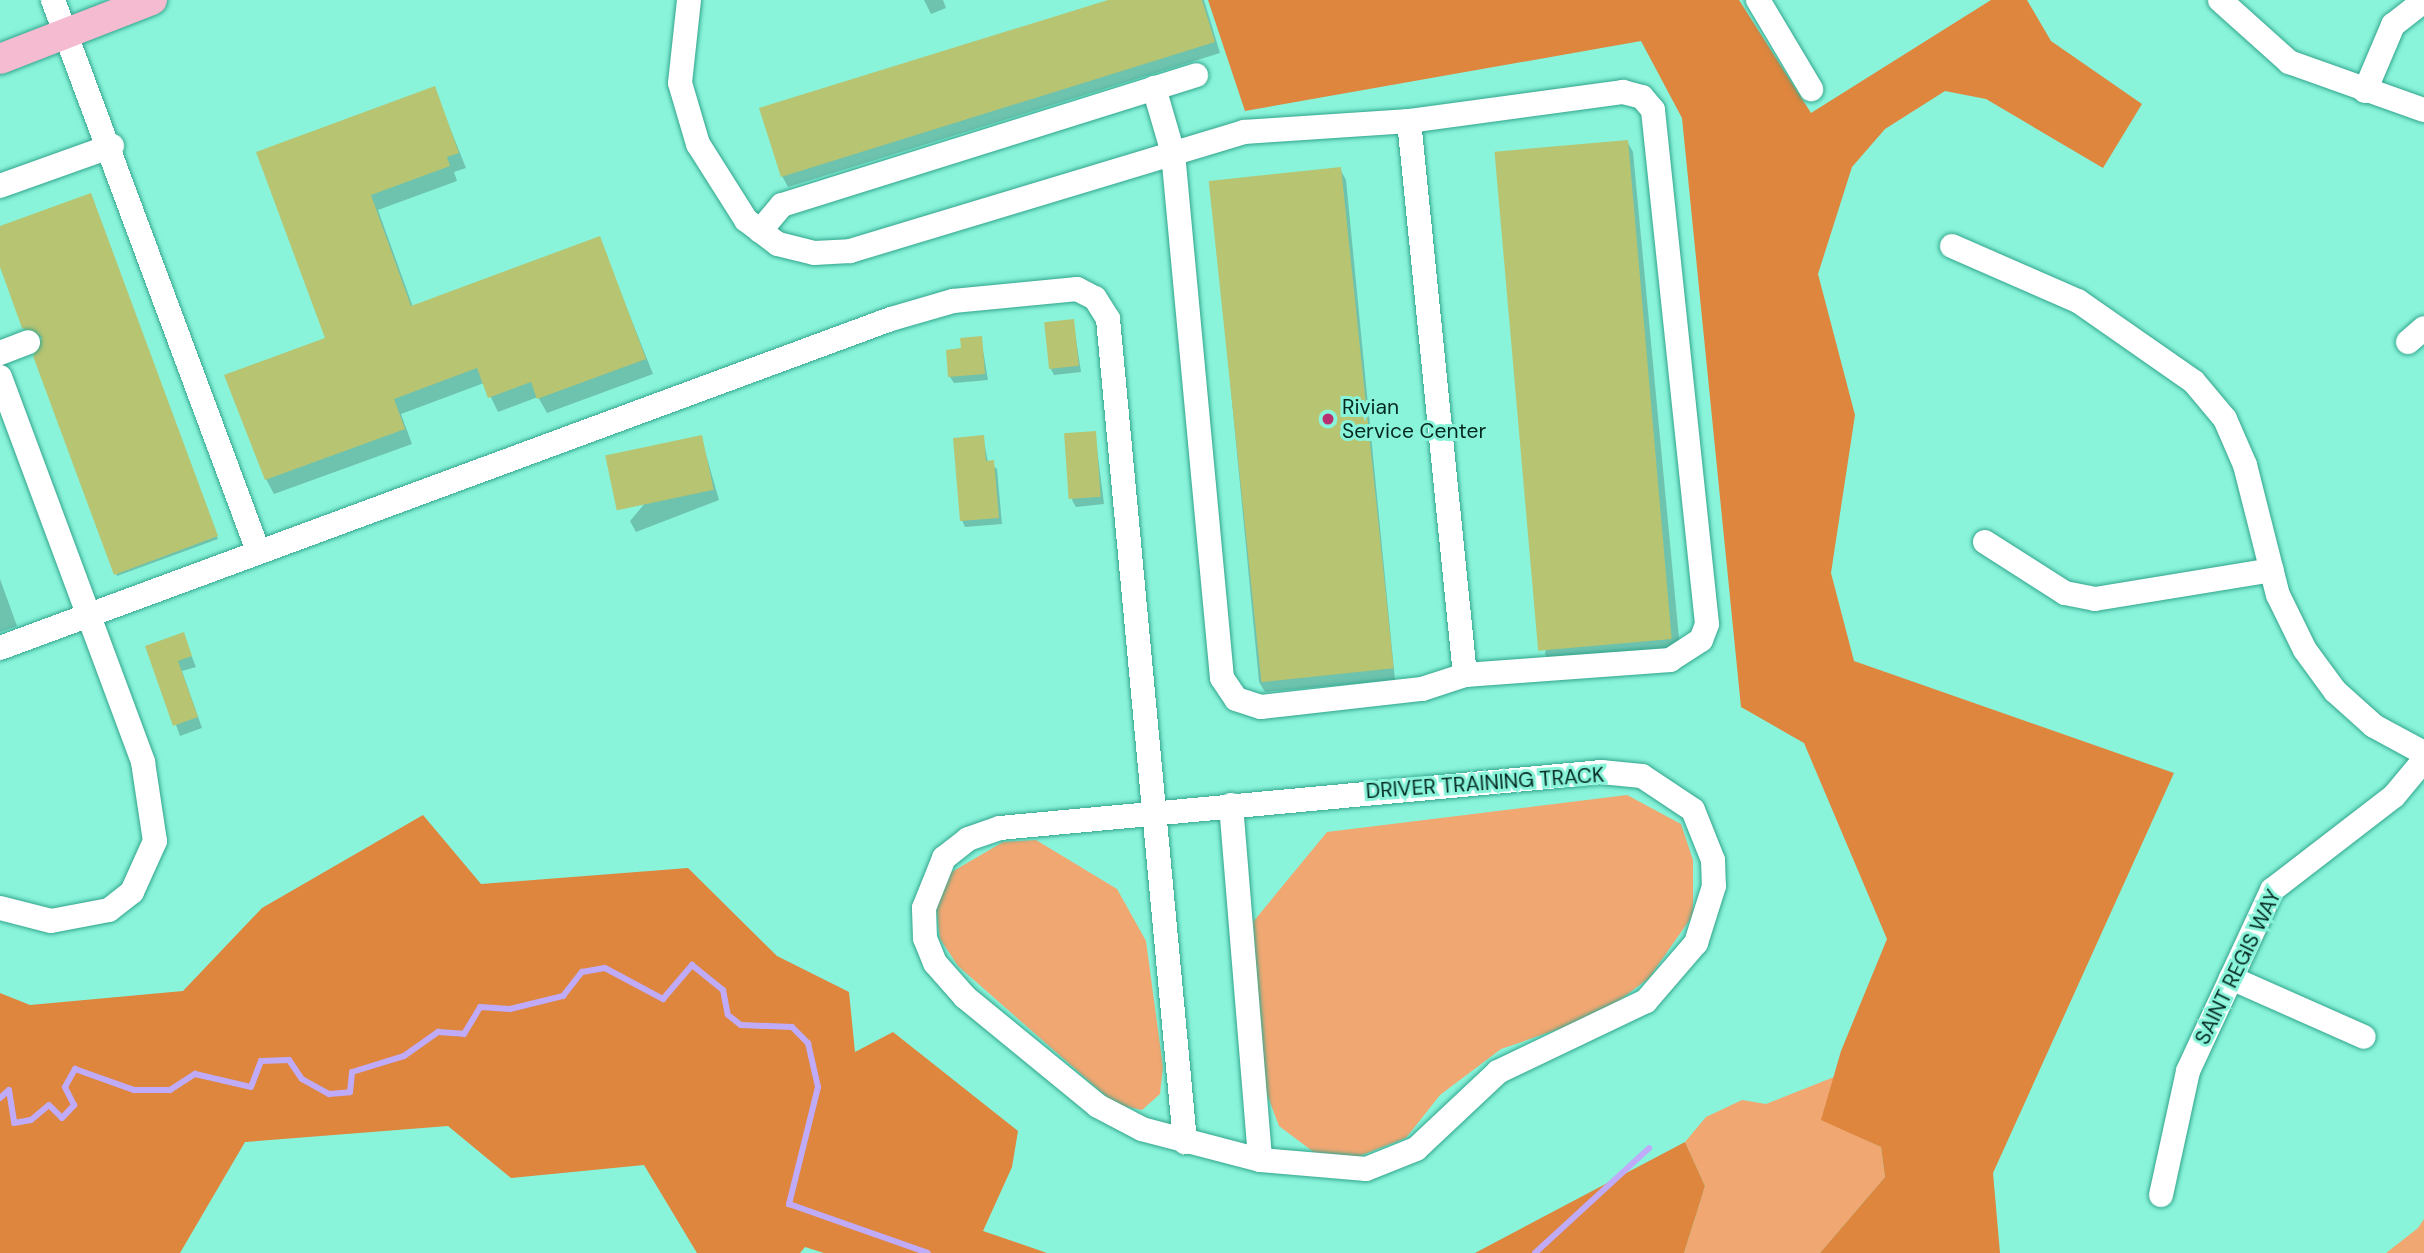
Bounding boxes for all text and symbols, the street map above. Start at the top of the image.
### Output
place label: Rivian Service Center [1342,394,1486,444]
marker: Rivian Service Center [1320,411,1336,427]
street label: DRIVER TRAINING TRACK [1365,762,1605,804]
street label: SAINT REGIS WAY [2190,885,2286,1049]

